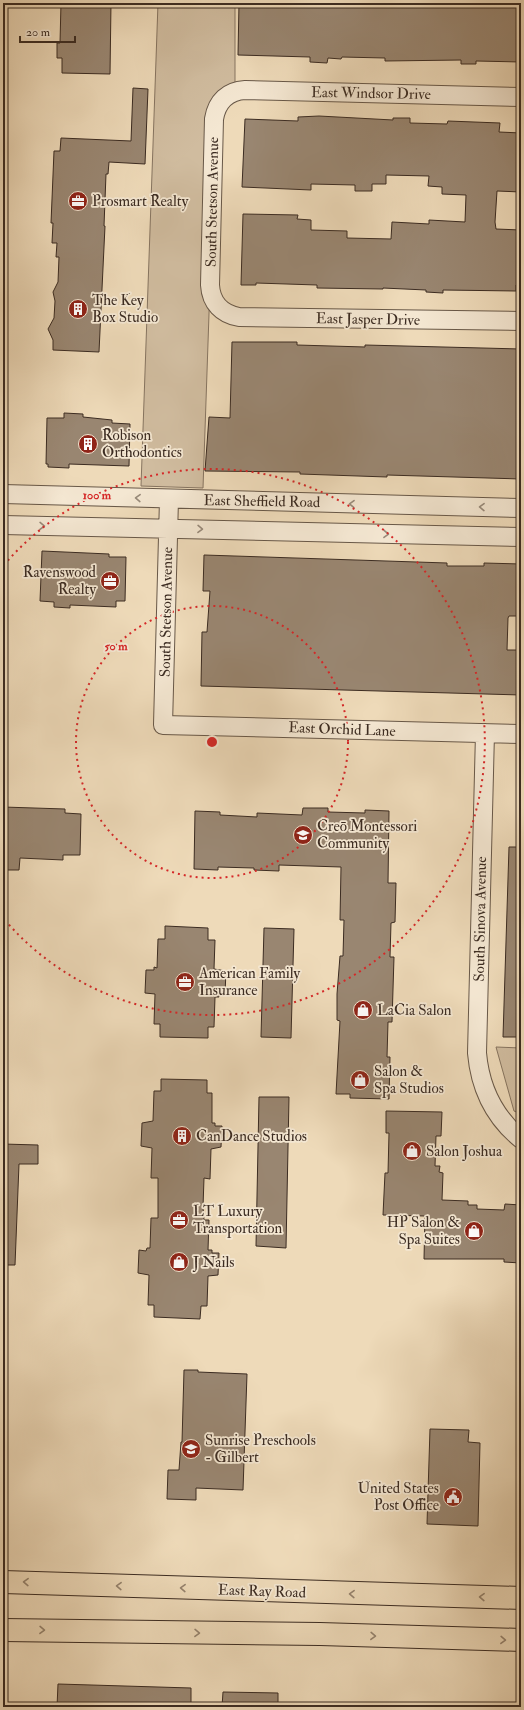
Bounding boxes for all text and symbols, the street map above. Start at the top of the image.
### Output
scale bar [20,18,75,44]
text: 20 m [26,25,51,40]
street label: East Windsor Drive [311,83,431,104]
street label: South Stetson Avenue [202,137,223,267]
office icon: Prosmart Realty [67,190,89,212]
place label: Prosmart Realty [92,192,189,211]
place label: The Key Box Studio [92,291,158,327]
building icon: The Key Box Studio [67,298,89,320]
street label: East Jasper Drive [316,309,420,331]
place label: Robison Orthodontics [102,426,182,462]
building icon: Robison Orthodontics [77,433,99,455]
text: 100 m [83,488,112,503]
street label: East Sheffield Road [204,491,321,512]
one-way arrow [135,494,141,502]
one-way arrow [349,499,355,508]
one-way arrow [479,503,485,511]
one-way arrow [39,522,45,530]
one-way arrow [197,525,203,533]
one-way arrow [383,530,389,538]
street label: South Stetson Avenue [156,547,177,677]
place label: Ravenswood Realty [23,563,97,599]
office icon: Ravenswood Realty [99,570,121,592]
text: 50 m [104,639,128,654]
street label: East Orchid Lane [288,718,396,741]
centre of rings [205,735,219,749]
place label: Creō Montessori Community [317,817,417,853]
school or university icon: Creō Montessori Community [292,824,314,846]
street label: South Sinova Avenue [470,856,491,982]
place label: American Family Insurance [198,964,301,1000]
office icon: American Family Insurance [174,971,196,993]
shop icon: LaCia Salon [352,999,374,1021]
place label: LaCia Salon [377,1001,452,1020]
place label: Salon & Spa Studios [374,1062,444,1099]
shop icon: Salon & Spa Studios [349,1069,371,1091]
building icon: CanDance Studios [171,1125,193,1147]
place label: CanDance Studios [196,1127,307,1146]
shop icon: Salon Joshua [401,1140,423,1162]
place label: Salon Joshua [426,1142,503,1162]
place label: LT Luxury Transportation [193,1202,283,1239]
office icon: LT Luxury Transportation [168,1209,190,1231]
place label: HP Salon & Spa Suites [387,1213,460,1250]
shop icon: HP Salon & Spa Suites [463,1220,485,1242]
shop icon: J Nails [168,1251,190,1273]
place label: J Nails [192,1253,235,1273]
place label: Sunrise Preschools - Gilbert [205,1431,316,1467]
school or university icon: Sunrise Preschools - Gilbert [180,1438,202,1460]
place label: United States Post Office [358,1479,439,1515]
public building icon: United States Post Office [442,1486,464,1508]
one-way arrow [23,1578,29,1586]
street label: East Ray Road [218,1580,307,1603]
one-way arrow [116,1581,122,1590]
one-way arrow [180,1584,186,1592]
one-way arrow [349,1589,355,1598]
one-way arrow [479,1593,485,1601]
one-way arrow [39,1626,45,1635]
one-way arrow [194,1629,200,1637]
one-way arrow [370,1632,376,1640]
one-way arrow [500,1635,506,1644]

